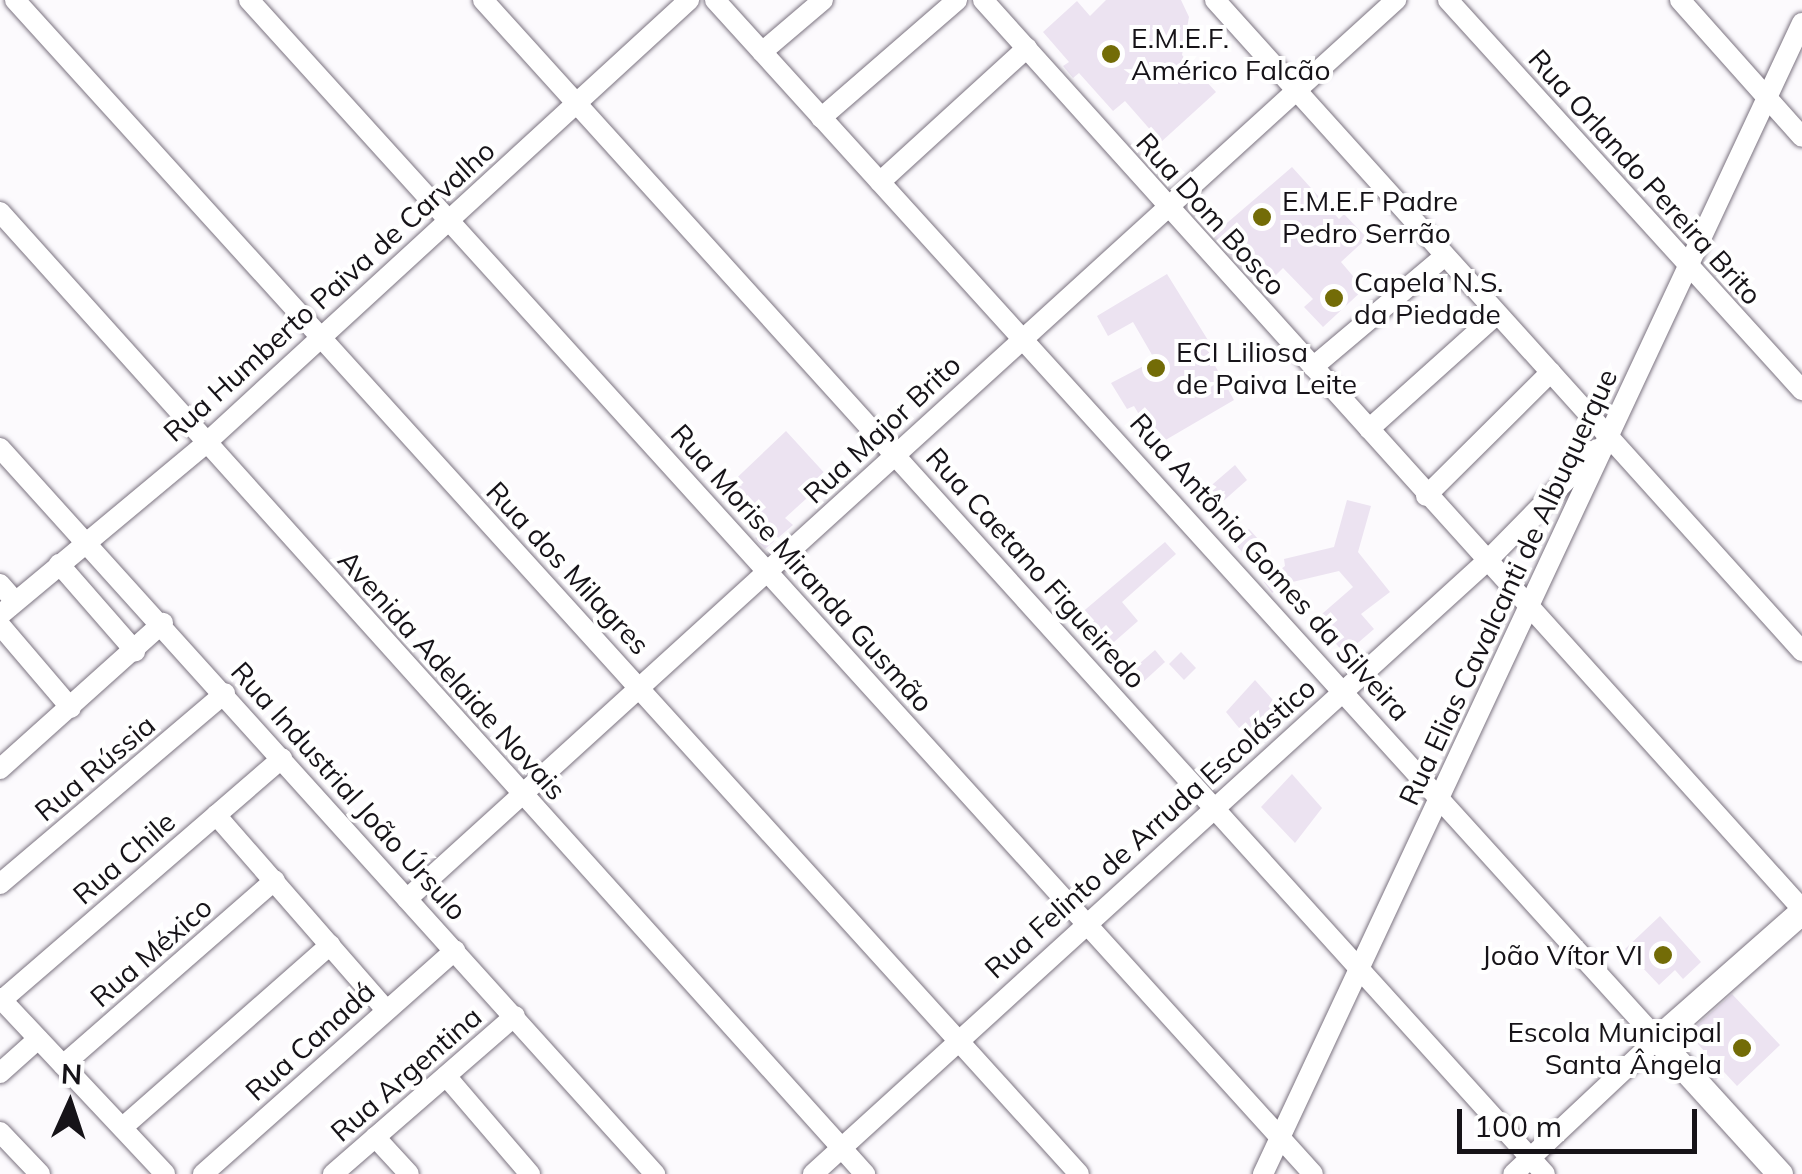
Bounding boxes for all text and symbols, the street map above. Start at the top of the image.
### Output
place label: E.M.E.F. Américo Falcão [1131,21,1330,87]
street label: Rua Orlando Pereira Brito [1522,42,1768,312]
marker: E.M.E.F. Américo Falcão [1100,43,1122,65]
street label: Rua Dom Bosco [1129,126,1293,302]
street label: Rua Humberto Paiva de Carvalho [157,133,501,449]
place label: E.M.E.F Padre Pedro Serrão [1282,184,1458,250]
marker: E.M.E.F Padre Pedro Serrão [1251,206,1273,228]
place label: Capela N.S. da Piedade [1354,265,1503,331]
marker: Capela N.S. da Piedade [1323,287,1345,309]
place label: ECI Liliosa de Paiva Leite [1176,335,1357,401]
street label: Rua Major Brito [797,348,967,510]
marker: ECI Liliosa de Paiva Leite [1145,357,1167,379]
street label: Rua Elias Cavalcanti de Albuquerque [1392,364,1624,810]
street label: Rua Antônia Gomes da Silveira [1123,406,1417,728]
street label: Rua Morise Miranda Gusmão [664,417,940,719]
street label: Rua Caetano Figueiredo [919,441,1153,695]
street label: Rua dos Milagres [479,475,657,661]
street label: Avenida Adelaide Novais [331,543,573,807]
street label: Rua Industrial João Úrsulo [224,655,474,927]
street label: Rua Felinto de Arruda Escolástico [978,671,1322,985]
street label: Rua Rússia [28,708,162,828]
street label: Rua Chile [66,805,182,911]
street label: Rua México [83,890,219,1014]
place label: João Vítor VI [1482,938,1643,972]
marker: João Vítor VI [1652,944,1674,966]
street label: Rua Canadá [239,974,381,1108]
street label: Rua Argentina [324,1000,488,1148]
place label: Escola Municipal Santa Ângela [1507,1015,1722,1081]
marker: Escola Municipal Santa Ângela [1731,1037,1753,1059]
north arrow [20,1054,120,1154]
text: N [60,1056,83,1092]
scale bar [1462,1089,1702,1151]
text: 100 m [1474,1107,1562,1145]

